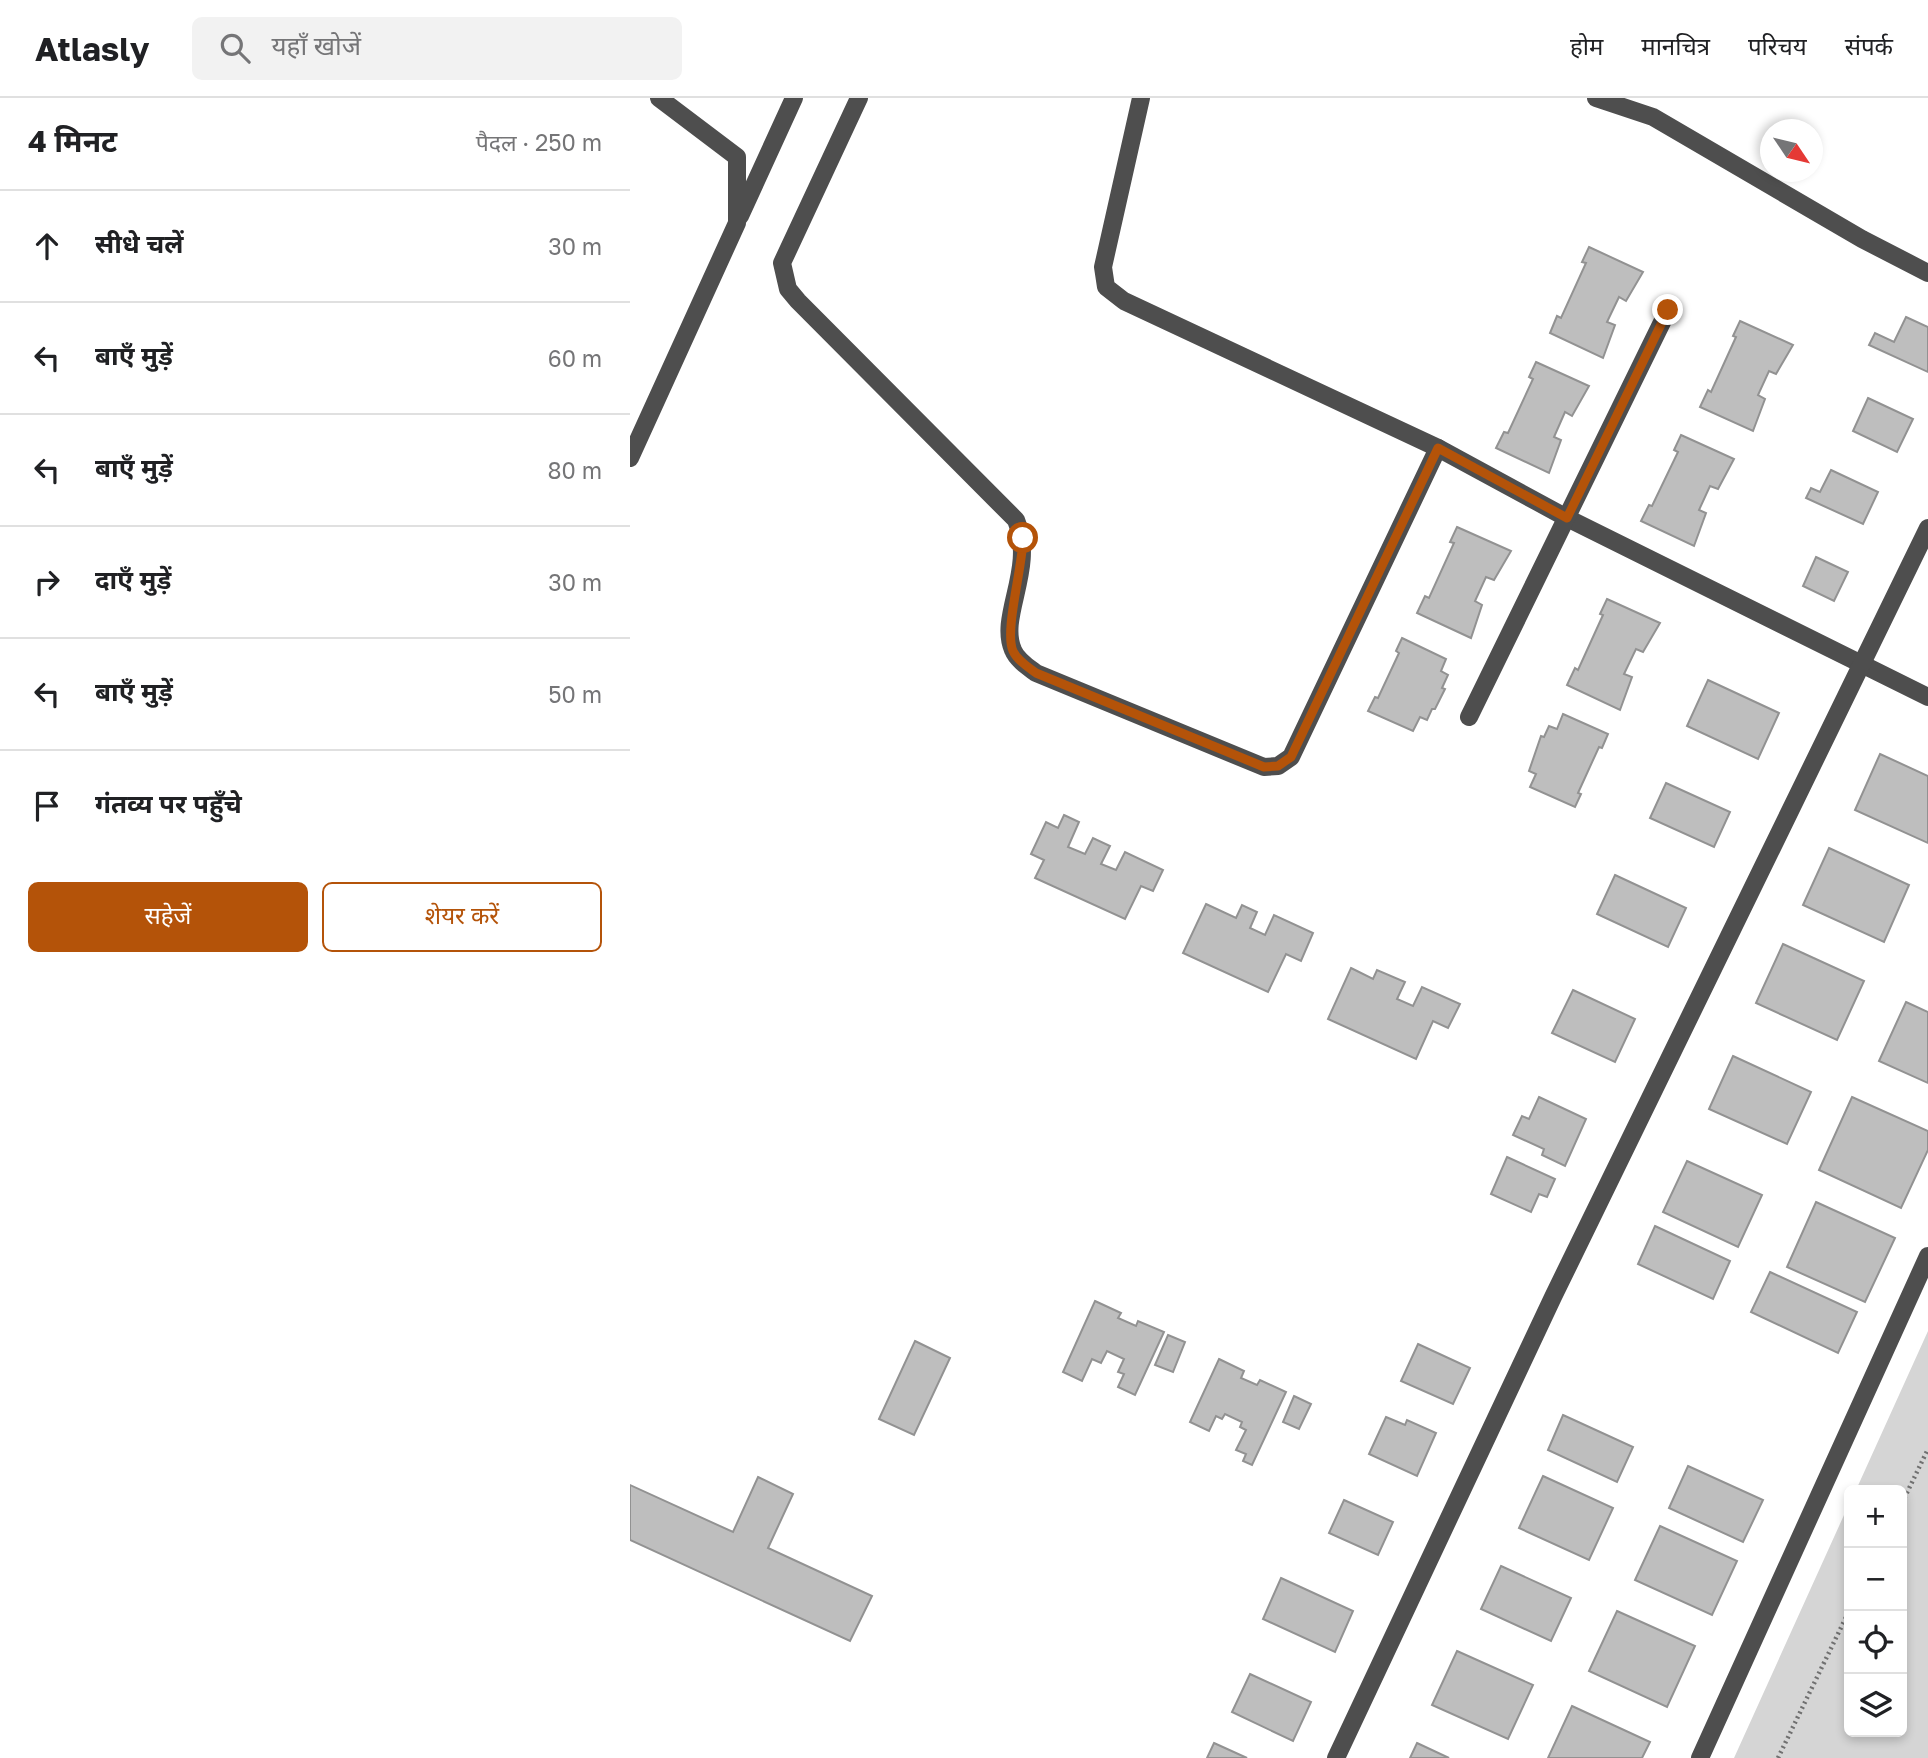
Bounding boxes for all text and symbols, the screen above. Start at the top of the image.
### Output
search box [192,17,682,80]
text: Atlasly [35,29,150,68]
icon: search [216,29,254,67]
text: यहाँ खोजें [272,30,361,61]
text: होम [1570,31,1603,60]
text: मानचित्र [1641,31,1710,60]
text: परिचय [1748,31,1807,60]
text: संपर्क [1845,31,1893,60]
north arrow [1760,119,1823,182]
text: 4 मिनट [28,123,117,159]
text: पैदल · 250 m [476,128,602,156]
icon: ahead [28,227,66,265]
text: सीधे चलें [95,228,183,259]
text: 30 m [548,232,602,260]
route end [1652,294,1683,325]
icon: left [28,339,66,377]
text: बाएँ मुड़ें [95,340,173,371]
text: 60 m [548,344,602,372]
icon: left [28,451,66,489]
text: बाएँ मुड़ें [95,452,173,483]
text: 80 m [548,456,602,484]
route start [1007,522,1038,553]
icon: right [28,563,66,601]
text: दाएँ मुड़ें [95,564,171,595]
text: 30 m [548,568,602,596]
icon: left [28,675,66,713]
text: बाएँ मुड़ें [95,676,173,707]
text: 50 m [548,680,602,708]
icon: arrive [28,787,66,825]
text: गंतव्य पर पहुँचे [95,788,242,819]
button: सहेजें [28,882,308,952]
button: शेयर करें [322,882,602,952]
map controls [1844,1485,1907,1737]
button: + [1844,1485,1907,1548]
button: − [1844,1548,1907,1611]
button: locate [1844,1611,1907,1674]
button: layers [1844,1674,1907,1737]

